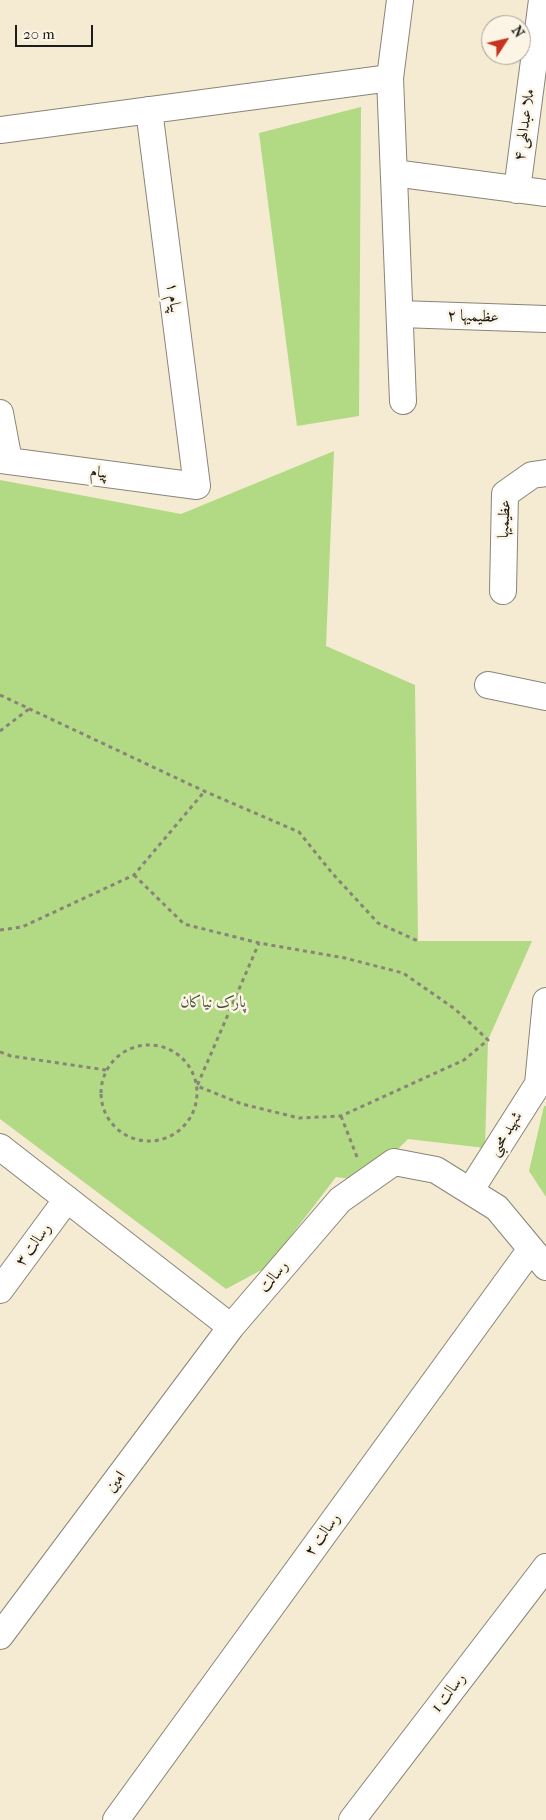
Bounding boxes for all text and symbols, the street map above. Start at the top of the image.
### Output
scale bar [18,15,95,47]
north arrow [481,15,531,65]
text: N [508,22,528,41]
text: 20 m [23,25,55,43]
street label: ملا عبدالهی ۴ [510,88,540,162]
street label: پیام ۱ [162,281,184,315]
street label: عظیمیها ۲ [447,307,499,327]
street label: پیام [89,462,109,484]
street label: عظیمیها [494,499,516,539]
park label: پارک نیاکان [180,993,246,1013]
street label: شهید محبی [485,1108,527,1160]
street label: رسالت ۳ [12,1220,56,1270]
street label: رسالت [255,1257,293,1297]
street label: امین [102,1467,130,1497]
street label: رسالت ۲ [301,1510,345,1560]
street label: رسالت 1 [428,1669,470,1717]

